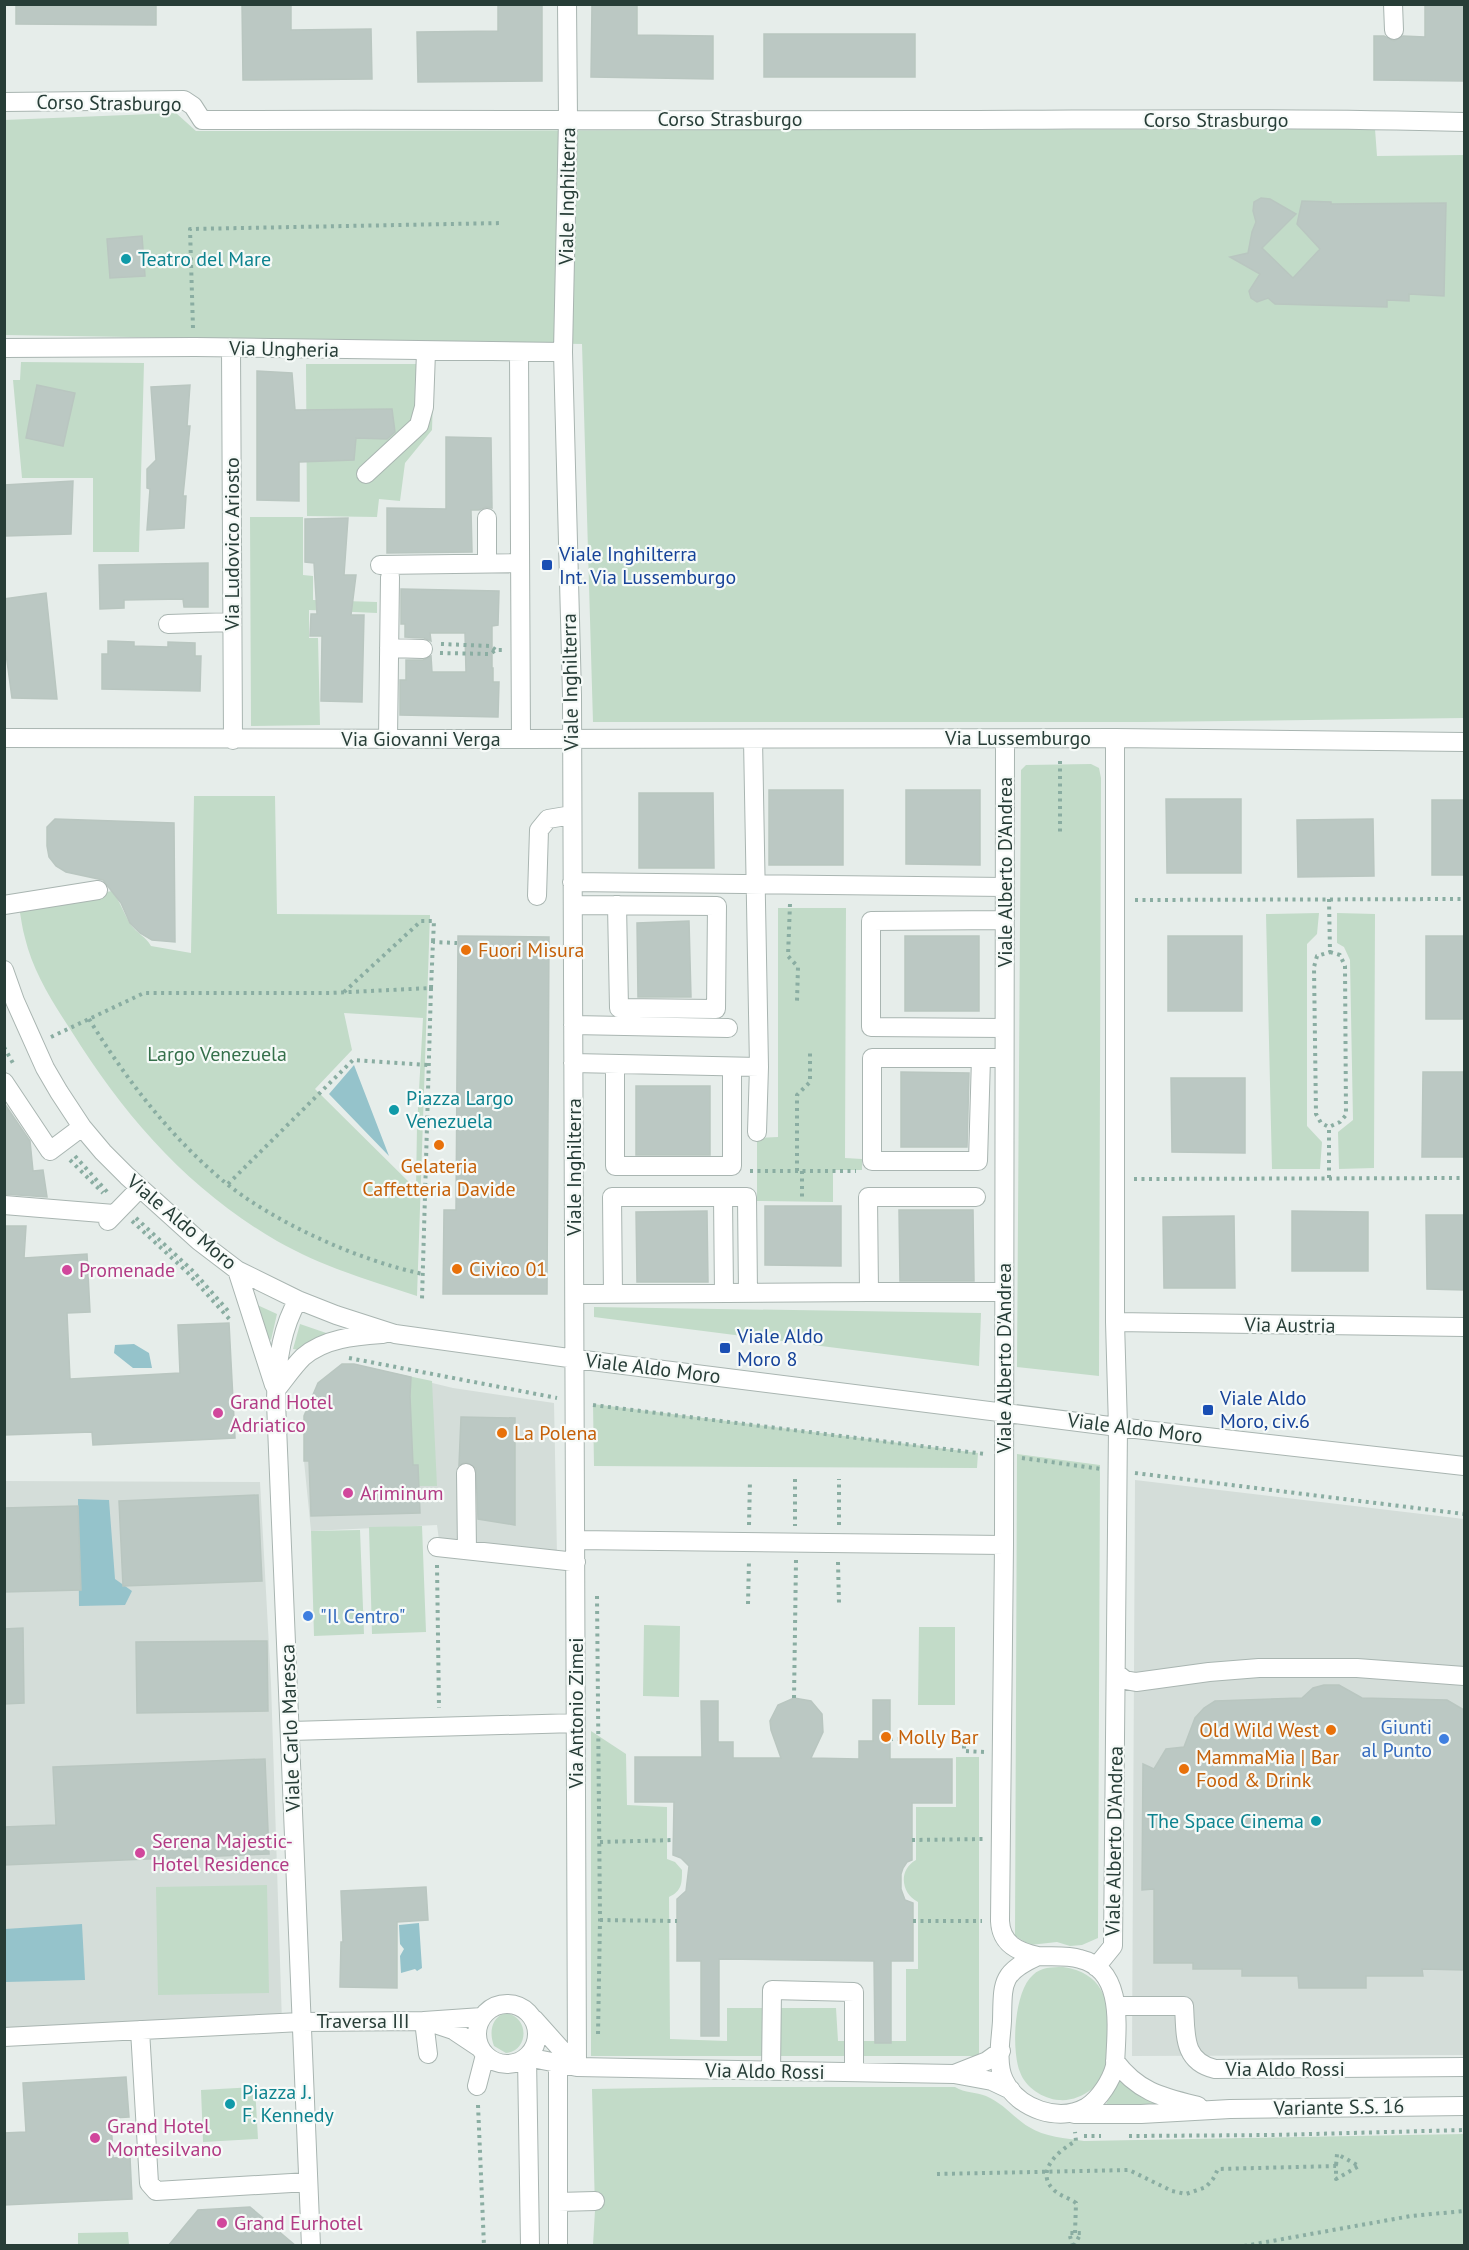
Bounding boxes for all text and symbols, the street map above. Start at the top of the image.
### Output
street label: Corso Strasburgo [36,89,182,117]
street label: Corso Strasburgo [657,106,803,132]
street label: Corso Strasburgo [1143,107,1289,133]
street label: Viale Inghilterra [553,127,581,266]
place label: Teatro del Mare [138,246,271,272]
marker: Teatro del Mare [119,252,133,266]
street label: Via Ungheria [228,335,339,363]
street label: Via Ludovico Ariosto [219,457,245,632]
place label: Viale Inghilterra Int. Via Lussemburgo [558,541,736,590]
marker: Viale Inghilterra Int. Via Lussemburgo [540,558,554,572]
street label: Viale Inghilterra [556,613,584,752]
street label: Via Lussemburgo [944,725,1091,751]
street label: Via Giovanni Verga [340,726,501,752]
street label: Viale Alberto D'Andrea [992,777,1018,968]
place label: Fuori Misura [478,937,584,963]
marker: Fuori Misura [459,943,473,957]
park label: Largo Venezuela [147,1041,287,1067]
place label: Piazza Largo Venezuela [405,1085,514,1134]
street label: Viale Inghilterra [561,1098,587,1237]
marker: Piazza Largo Venezuela [387,1103,401,1117]
marker: Gelateria Caffetteria Davide [432,1138,446,1152]
place label: Gelateria Caffetteria Davide [362,1153,516,1202]
street label: Viale Aldo Moro [121,1168,242,1276]
place label: Civico 01 [469,1256,547,1282]
place label: Promenade [79,1257,175,1283]
marker: Civico 01 [450,1262,464,1276]
marker: Promenade [60,1263,74,1277]
street label: Viale Alberto D'Andrea [991,1263,1017,1454]
street label: Via Austria [1243,1311,1336,1339]
place label: Viale Aldo Moro 8 [736,1323,823,1372]
marker: Viale Aldo Moro 8 [718,1341,732,1355]
street label: Viale Aldo Moro [583,1347,722,1389]
place label: Viale Aldo Moro, civ.6 [1219,1385,1310,1434]
place label: Grand Hotel Adriatico [230,1389,333,1438]
marker: Viale Aldo Moro, civ.6 [1201,1403,1215,1417]
marker: Grand Hotel Adriatico [211,1406,225,1420]
street label: Viale Aldo Moro [1065,1407,1204,1449]
place label: La Polena [514,1420,597,1446]
marker: La Polena [495,1426,509,1440]
place label: Ariminum [360,1480,443,1506]
marker: Ariminum [341,1486,355,1500]
place label: "Il Centro" [320,1603,405,1629]
marker: "Il Centro" [301,1609,315,1623]
street label: Via Antonio Zimei [563,1637,589,1790]
street label: Viale Carlo Maresca [274,1644,306,1813]
place label: Giunti al Punto [1361,1714,1432,1763]
place label: Old Wild West [1199,1717,1319,1743]
marker: Old Wild West [1324,1723,1338,1737]
place label: Molly Bar [898,1724,979,1750]
marker: Molly Bar [879,1730,893,1744]
marker: Giunti al Punto [1437,1732,1451,1746]
place label: MammaMia | Bar Food & Drink [1196,1744,1339,1793]
street label: Viale Alberto D'Andrea [1099,1746,1129,1937]
marker: MammaMia | Bar Food & Drink [1177,1762,1191,1776]
place label: The Space Cinema [1147,1808,1304,1834]
marker: The Space Cinema [1309,1814,1323,1828]
place label: Serena Majestic- Hotel Residence [152,1828,293,1877]
marker: Serena Majestic- Hotel Residence [133,1846,147,1860]
street label: Traversa III [316,2008,410,2034]
street label: Via Aldo Rossi [1224,2056,1345,2082]
street label: Via Aldo Rossi [704,2057,825,2085]
place label: Piazza J. F. Kennedy [242,2079,335,2128]
street label: Variante S.S. 16 [1272,2093,1405,2121]
marker: Piazza J. F. Kennedy [223,2097,237,2111]
place label: Grand Hotel Montesilvano [107,2113,222,2162]
marker: Grand Hotel Montesilvano [88,2131,102,2145]
place label: Grand Eurhotel [234,2210,363,2236]
marker: Grand Eurhotel [215,2216,229,2230]

